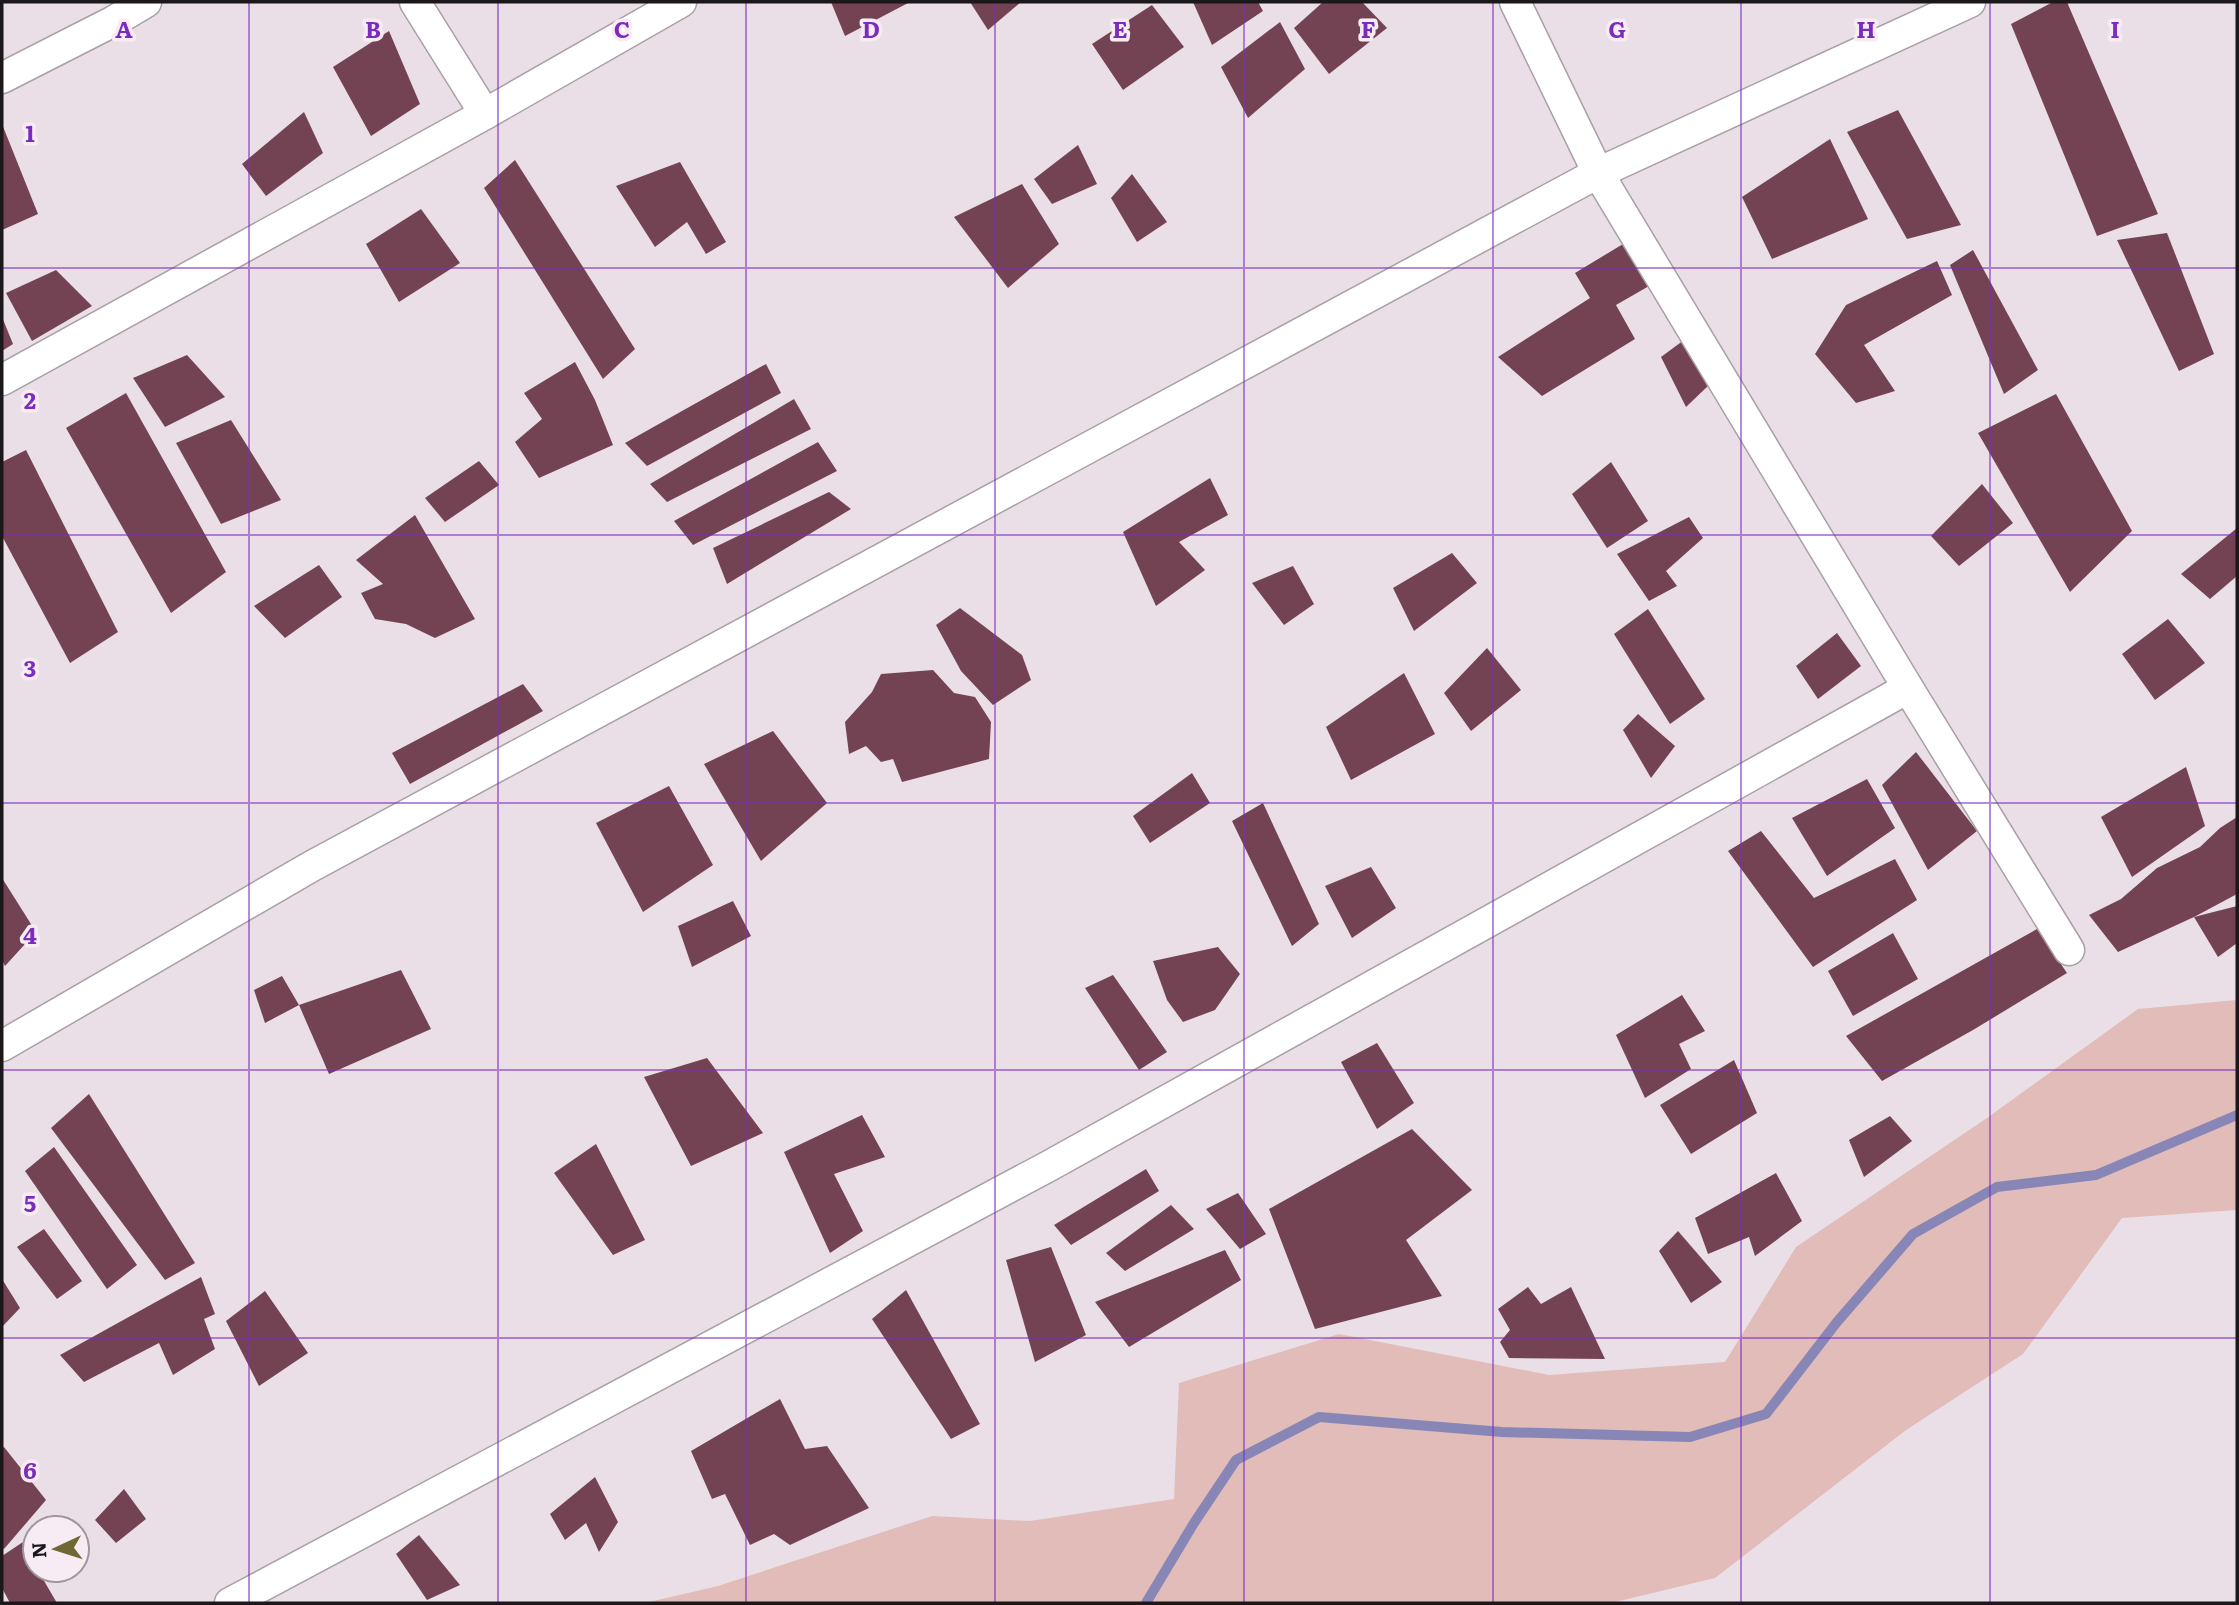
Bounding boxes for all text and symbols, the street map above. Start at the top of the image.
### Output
text: A [115,11,133,45]
text: B [365,11,381,45]
text: C [614,11,630,45]
text: D [862,11,880,45]
text: E [1112,11,1128,45]
text: F [1361,11,1376,45]
text: G [1608,11,1626,45]
text: H [1856,11,1876,45]
text: I [2110,11,2120,45]
text: 1 [25,115,35,149]
text: 2 [24,382,36,416]
text: 3 [24,650,36,684]
text: 4 [23,917,37,951]
text: 5 [24,1185,36,1219]
text: 6 [23,1452,37,1486]
north arrow [21,1514,91,1584]
text: N [24,1541,53,1559]

